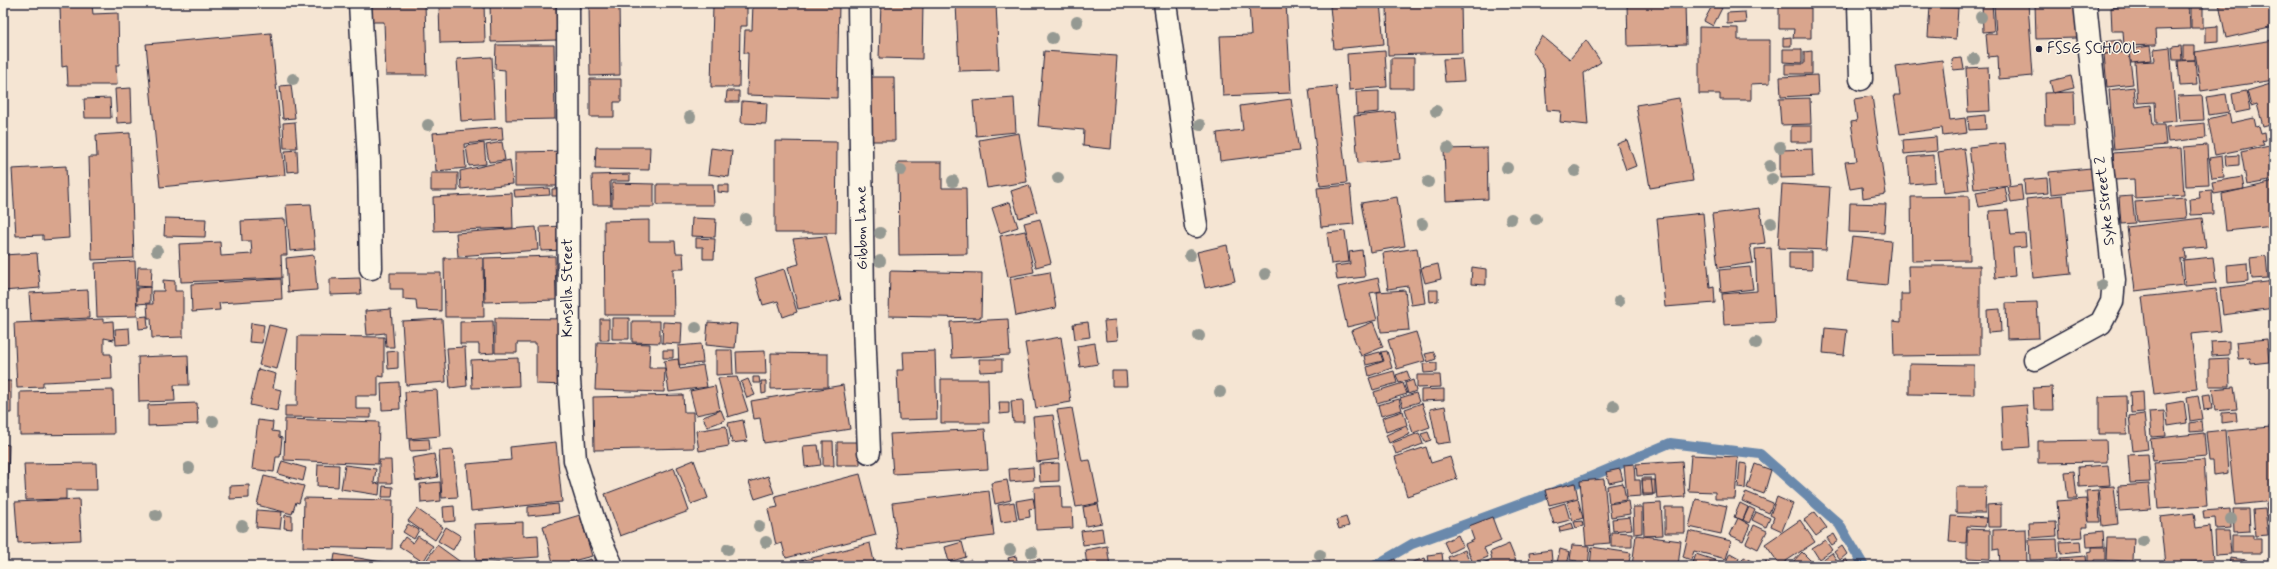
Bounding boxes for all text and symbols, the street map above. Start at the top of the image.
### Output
place label: FSSG SCHOOL [2047,39,2140,59]
marker: FSSG SCHOOL [2034,44,2044,54]
street label: Syke Street 2 [2090,156,2120,246]
street label: Gibbon Lane [851,186,873,270]
street label: Kinsella Street [558,238,578,338]

